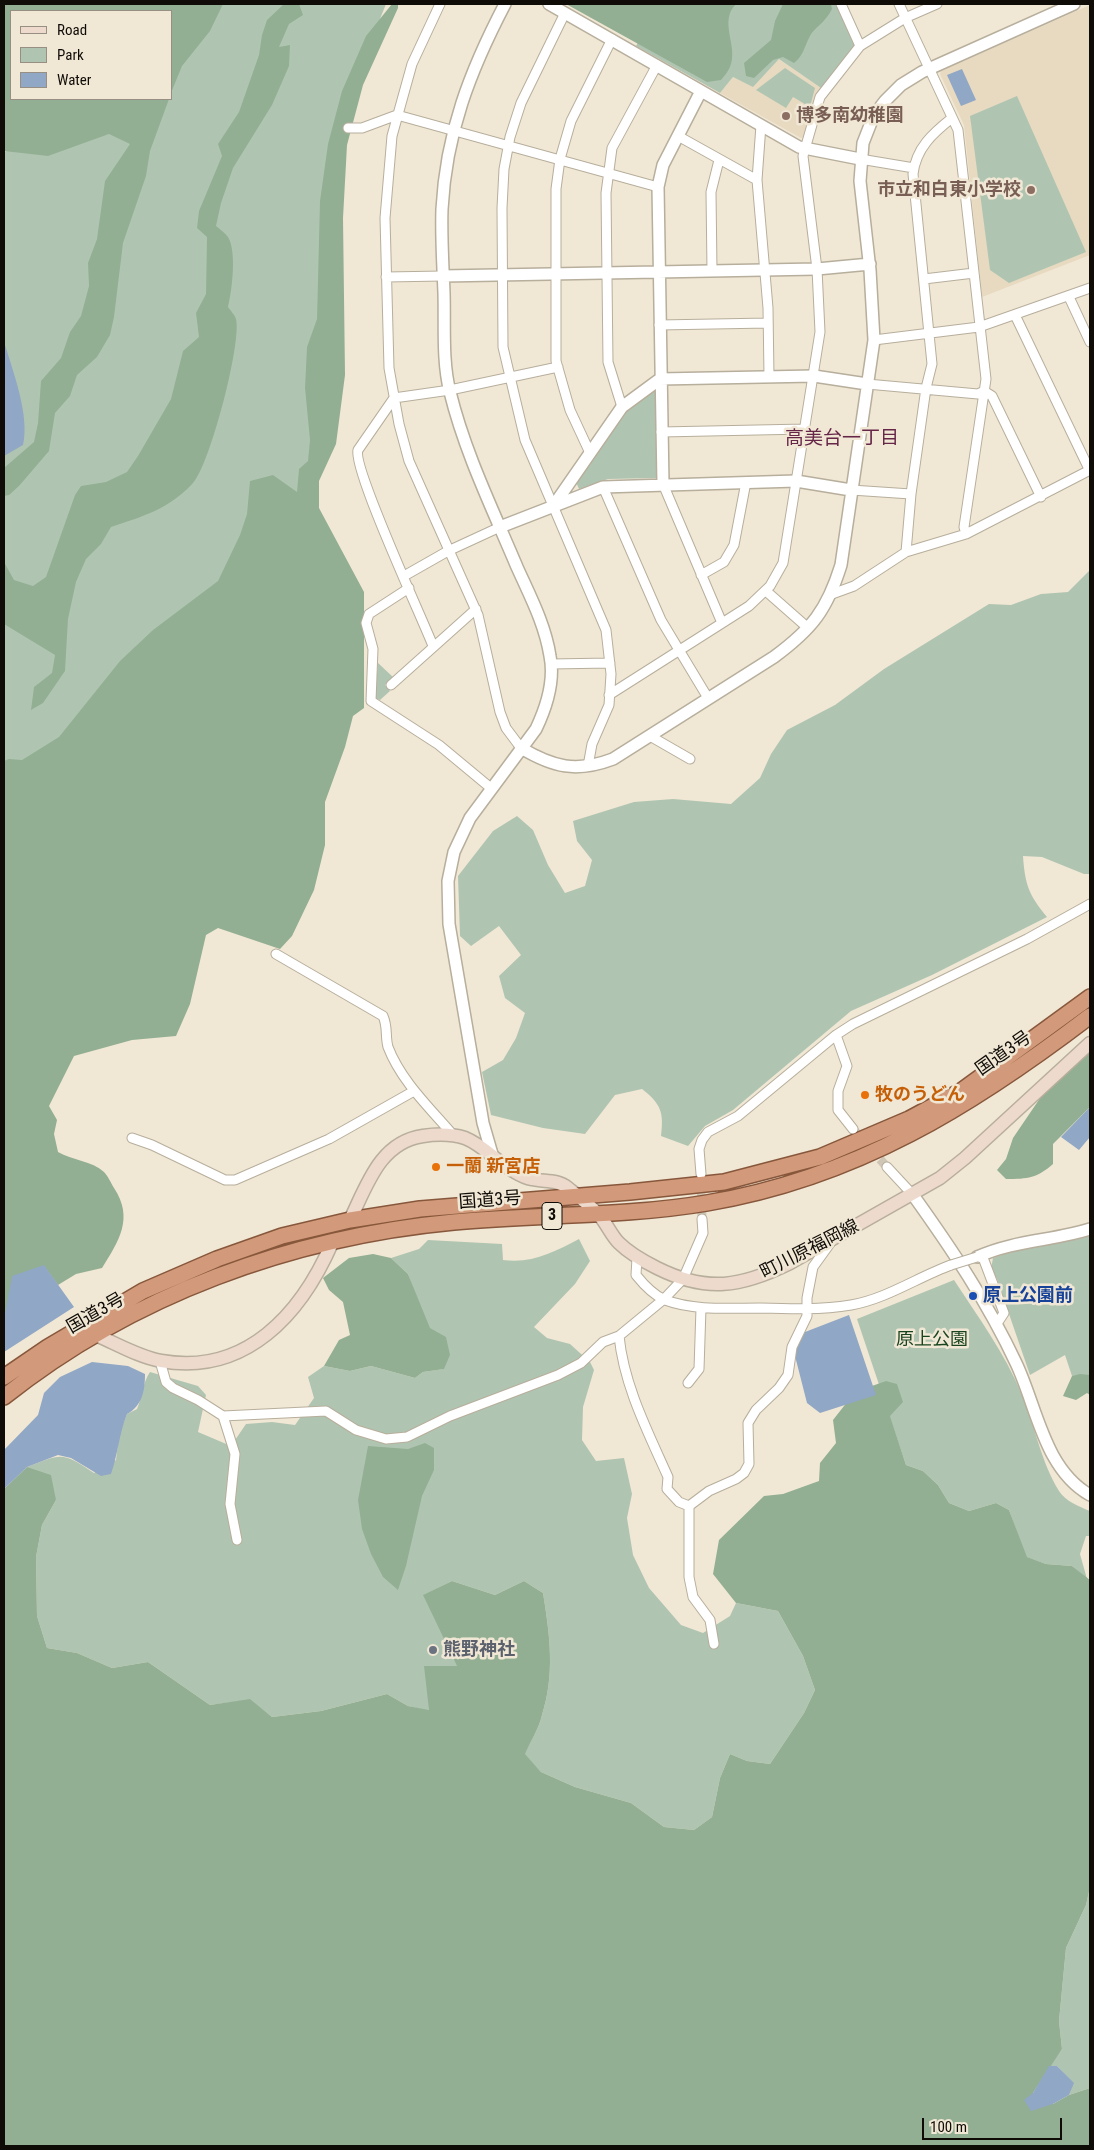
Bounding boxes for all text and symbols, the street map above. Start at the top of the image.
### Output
legend [10,10,172,100]
text: Road [57,21,87,39]
text: Park [57,46,84,64]
text: Water [57,71,91,89]
place label: 博多南幼稚園 [796,105,904,127]
marker: 博多南幼稚園 [780,110,792,122]
place label: 市立和白東小学校 [877,179,1021,201]
marker: 市立和白東小学校 [1025,184,1037,196]
district label: 高美台一丁目 [785,428,899,450]
street label: 国道3号 [972,1027,1036,1081]
place label: 牧のうどん [875,1084,965,1106]
marker: 牧のうどん [859,1089,871,1101]
place label: 一蘭 新宮店 [446,1156,540,1178]
marker: 一蘭 新宮店 [430,1161,442,1173]
street label: 国道3号 [458,1188,522,1214]
road number: 3 [542,1202,562,1230]
street label: 町川原福岡線 [757,1216,863,1284]
place label: 原上公園前 [983,1285,1073,1307]
street label: 国道3号 [63,1289,129,1339]
marker: 原上公園前 [967,1290,979,1302]
park label: 原上公園 [896,1329,968,1351]
place label: 熊野神社 [443,1639,515,1661]
marker: 熊野神社 [427,1644,439,1656]
scale bar [924,2108,1064,2140]
text: 100 m [930,2118,967,2136]

